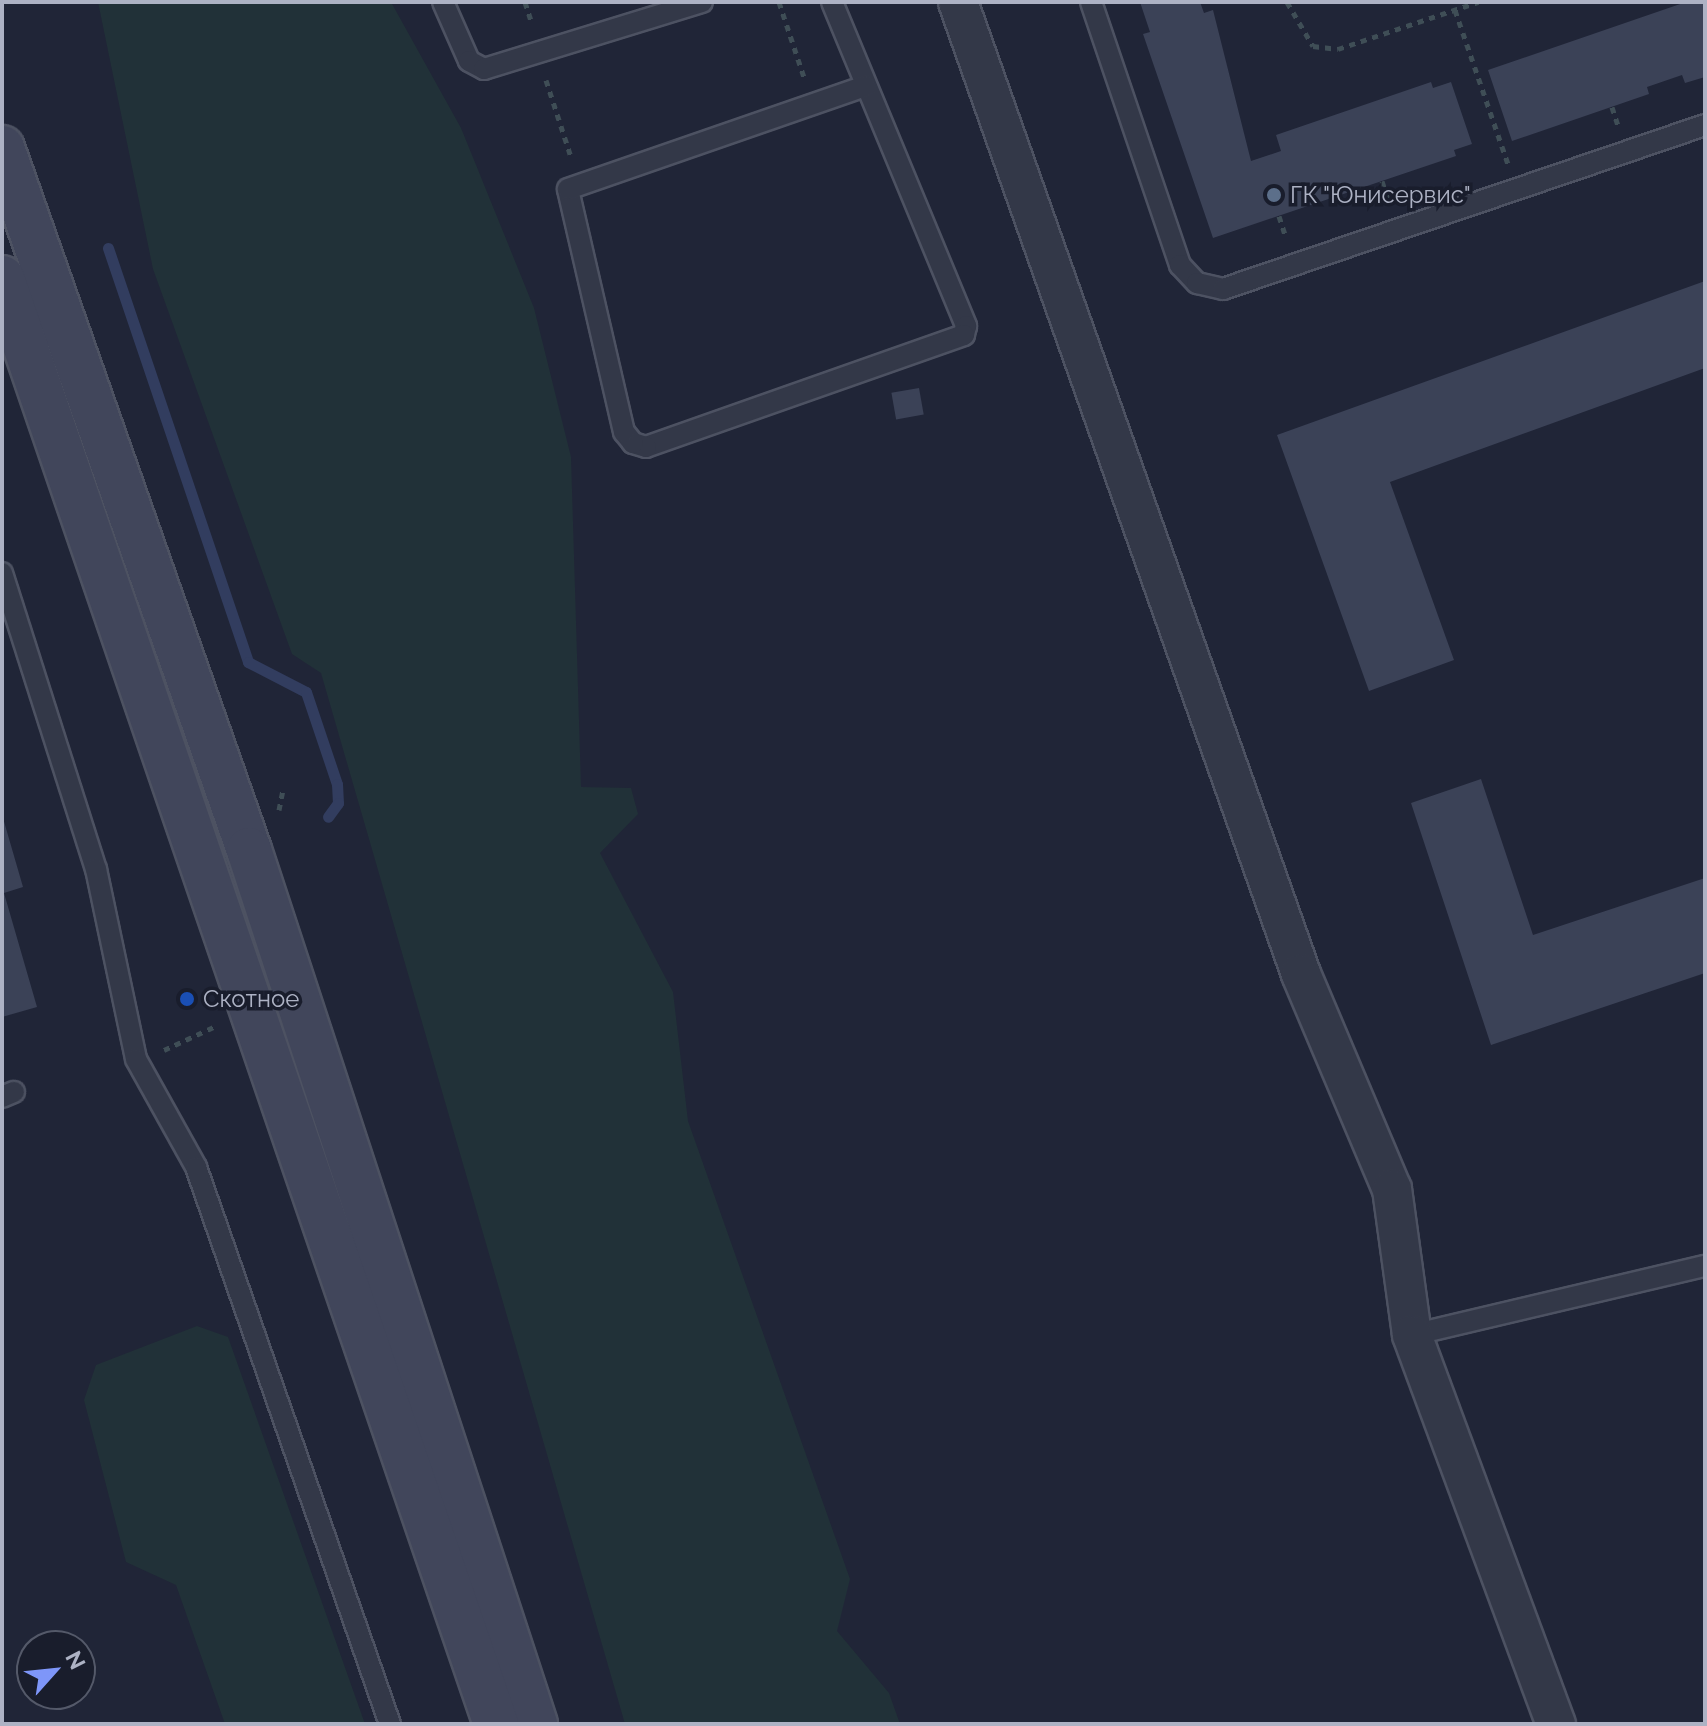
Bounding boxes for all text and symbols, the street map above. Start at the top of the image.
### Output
place label: ГК "Юнисервис" [1290,181,1472,209]
marker: ГК "Юнисервис" [1265,186,1283,204]
place label: Скотное [203,985,299,1013]
marker: Скотное [178,990,196,1008]
north arrow [16,1630,96,1710]
text: N [60,1647,91,1673]

